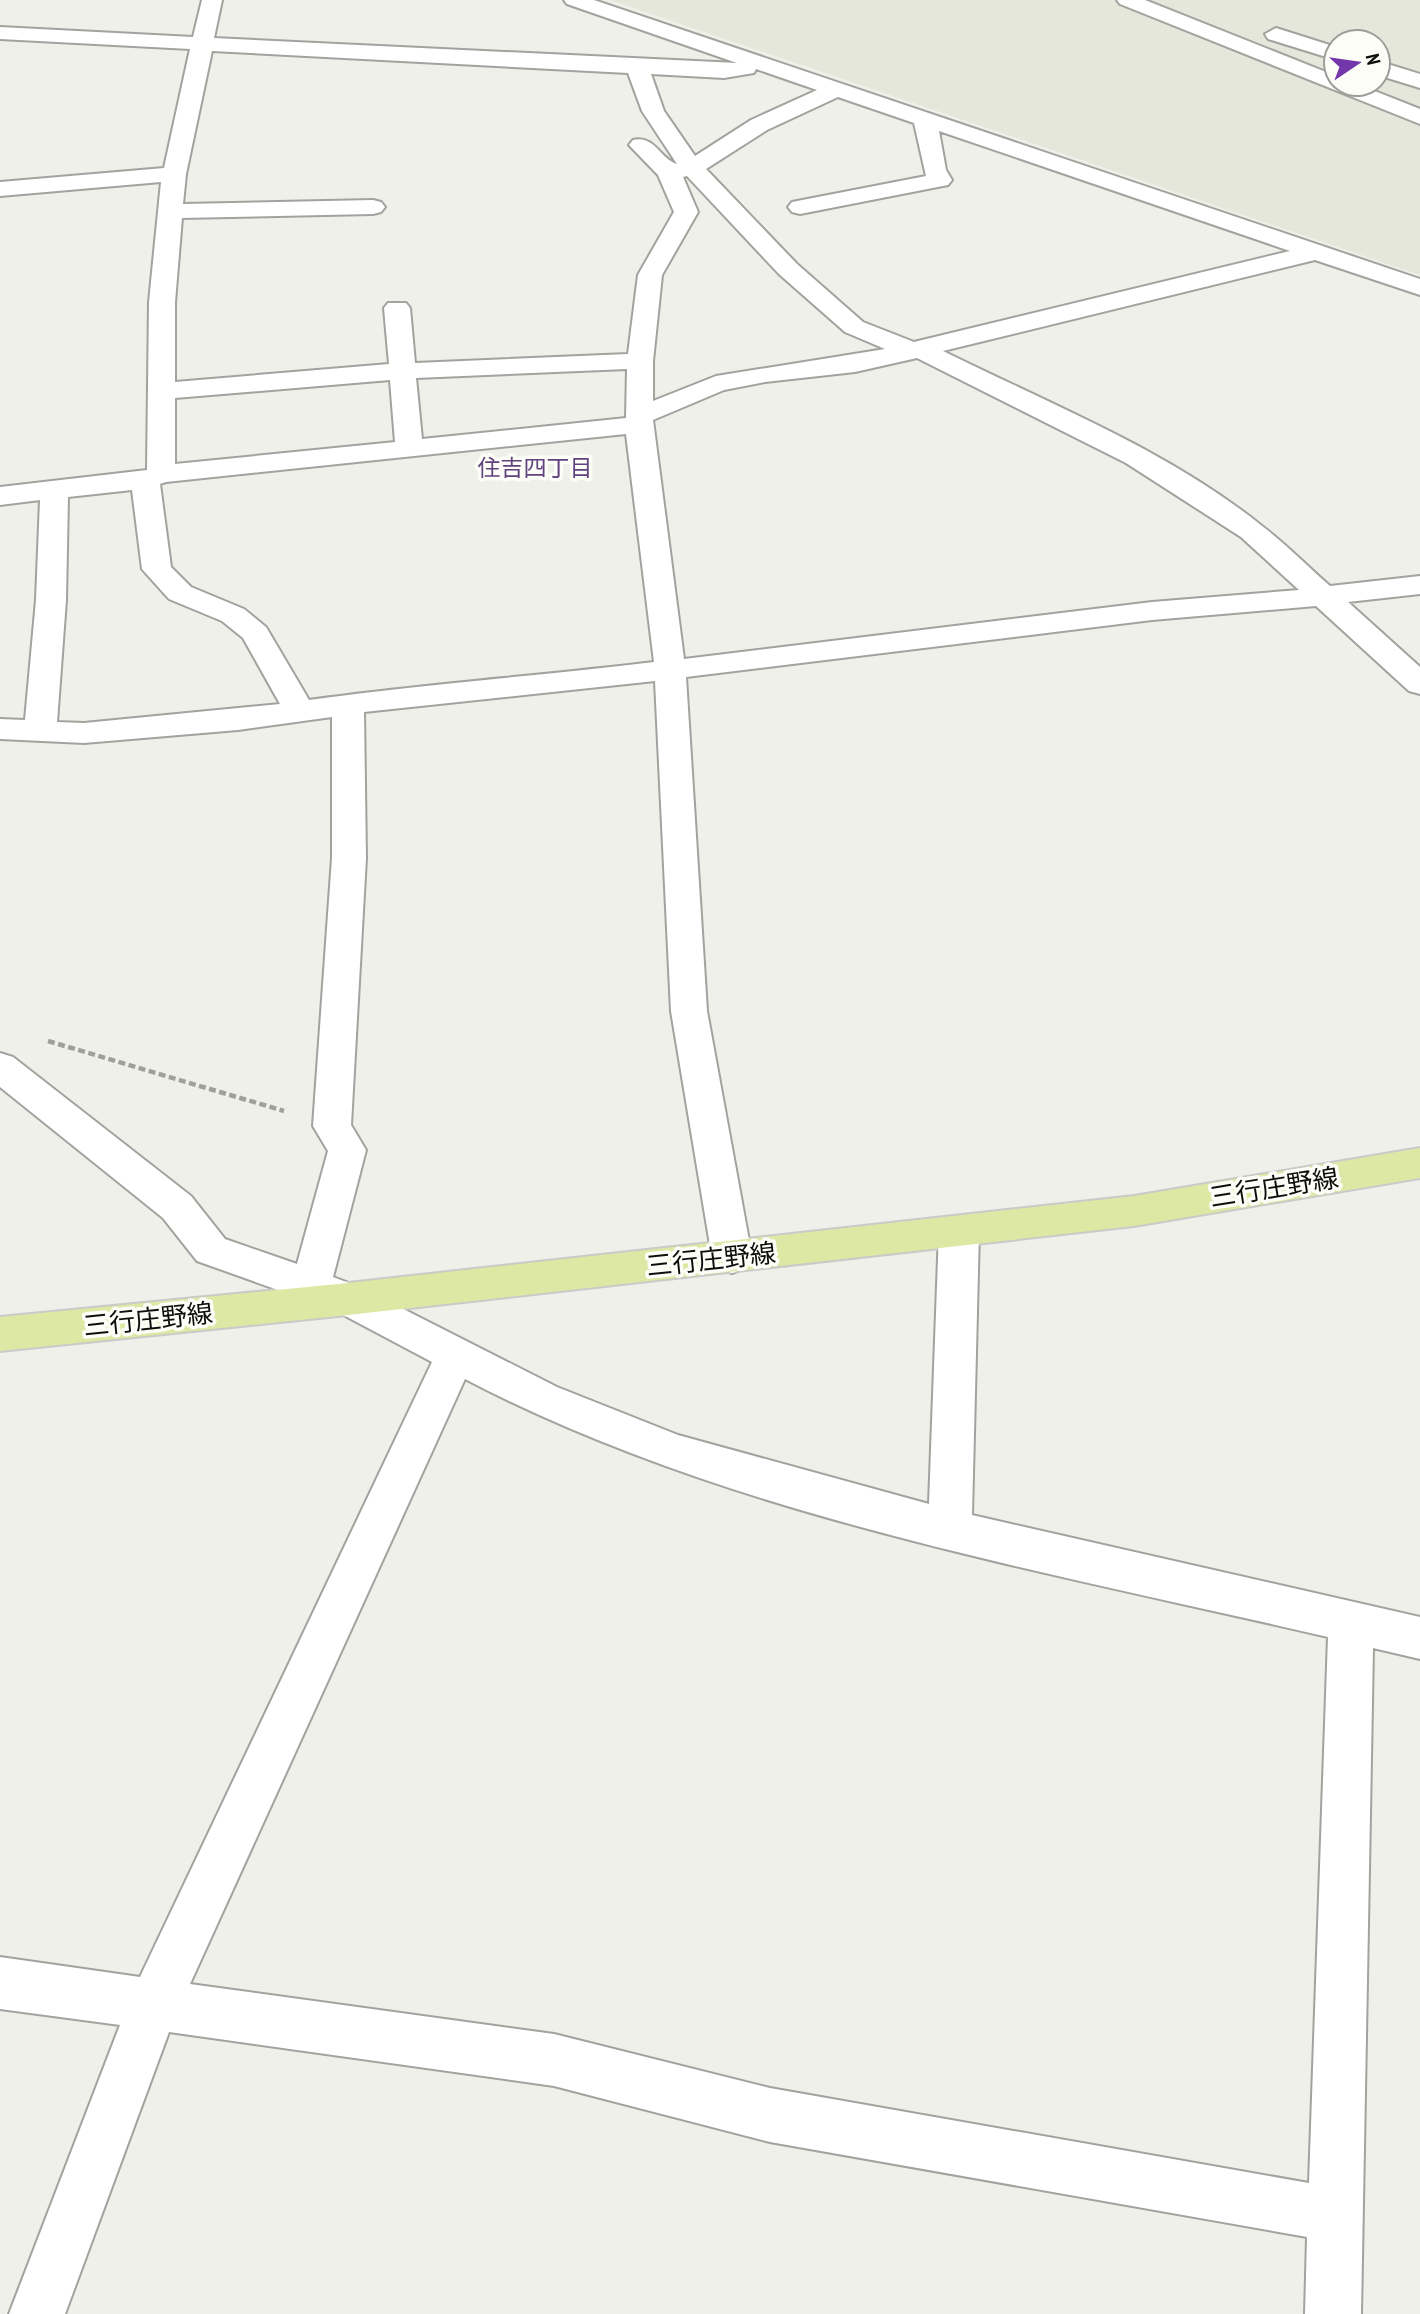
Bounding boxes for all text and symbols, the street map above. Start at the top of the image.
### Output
north arrow [1322,28,1392,98]
text: N [1361,51,1386,67]
district label: 住吉四丁目 [478,453,593,482]
street label: 三行庄野線 [1207,1161,1341,1213]
street label: 三行庄野線 [645,1236,777,1282]
street label: 三行庄野線 [82,1296,214,1342]

